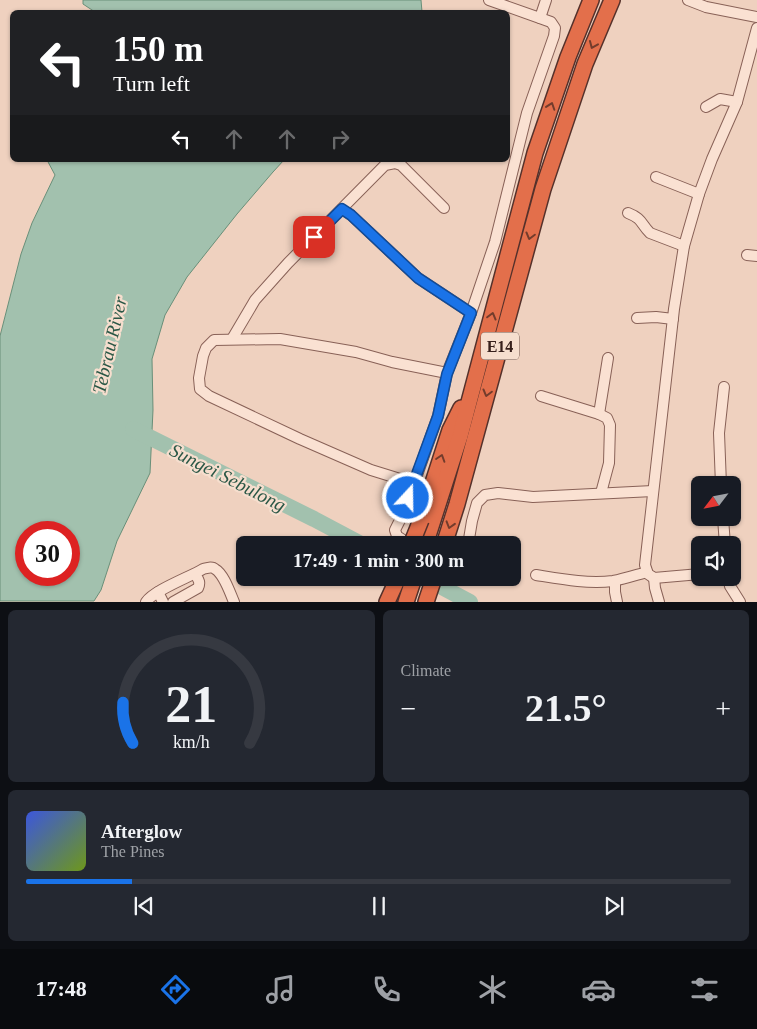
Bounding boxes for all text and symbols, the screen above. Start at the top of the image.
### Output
icon: left [30,30,95,95]
text: 150 m [113,30,203,69]
one-way arrow [588,40,599,49]
text: Turn left [113,71,190,96]
one-way arrow [545,103,555,111]
icon: left [167,125,195,153]
icon: ahead [220,125,248,153]
icon: ahead [273,125,301,153]
icon: right [326,125,354,153]
pin [293,216,335,258]
icon: arrive [300,223,328,251]
one-way arrow [526,231,536,239]
water label: Tebrau River [88,294,131,396]
one-way arrow [486,312,496,320]
road number: E14 [481,332,519,360]
one-way arrow [483,388,493,396]
water label: Sungei Sebulong [166,439,289,516]
one-way arrow [436,455,446,463]
position arrow [381,471,433,523]
north arrow [691,476,741,526]
map controls [691,476,741,586]
one-way arrow [446,520,456,528]
speed limit sign: 30 [15,521,80,586]
button: sound [691,536,741,586]
text: 17:49 · 1 min · 300 m [293,550,464,571]
text: Climate [401,662,451,679]
text: 21 [165,676,217,733]
text: 21.5° [525,687,607,729]
text: − [401,693,416,724]
text: + [715,693,731,724]
text: km/h [173,732,210,752]
text: Afterglow [101,821,182,842]
text: The Pines [101,843,165,860]
icon: previous [130,892,158,920]
icon: pause [365,892,393,920]
icon: next [600,892,628,920]
icon: directions [158,972,193,1007]
icon: music [263,972,298,1007]
icon: phone [369,972,404,1007]
icon: climate [475,972,510,1007]
icon: car [581,972,616,1007]
icon: filters [687,972,722,1007]
text: 17:48 [35,976,87,1001]

